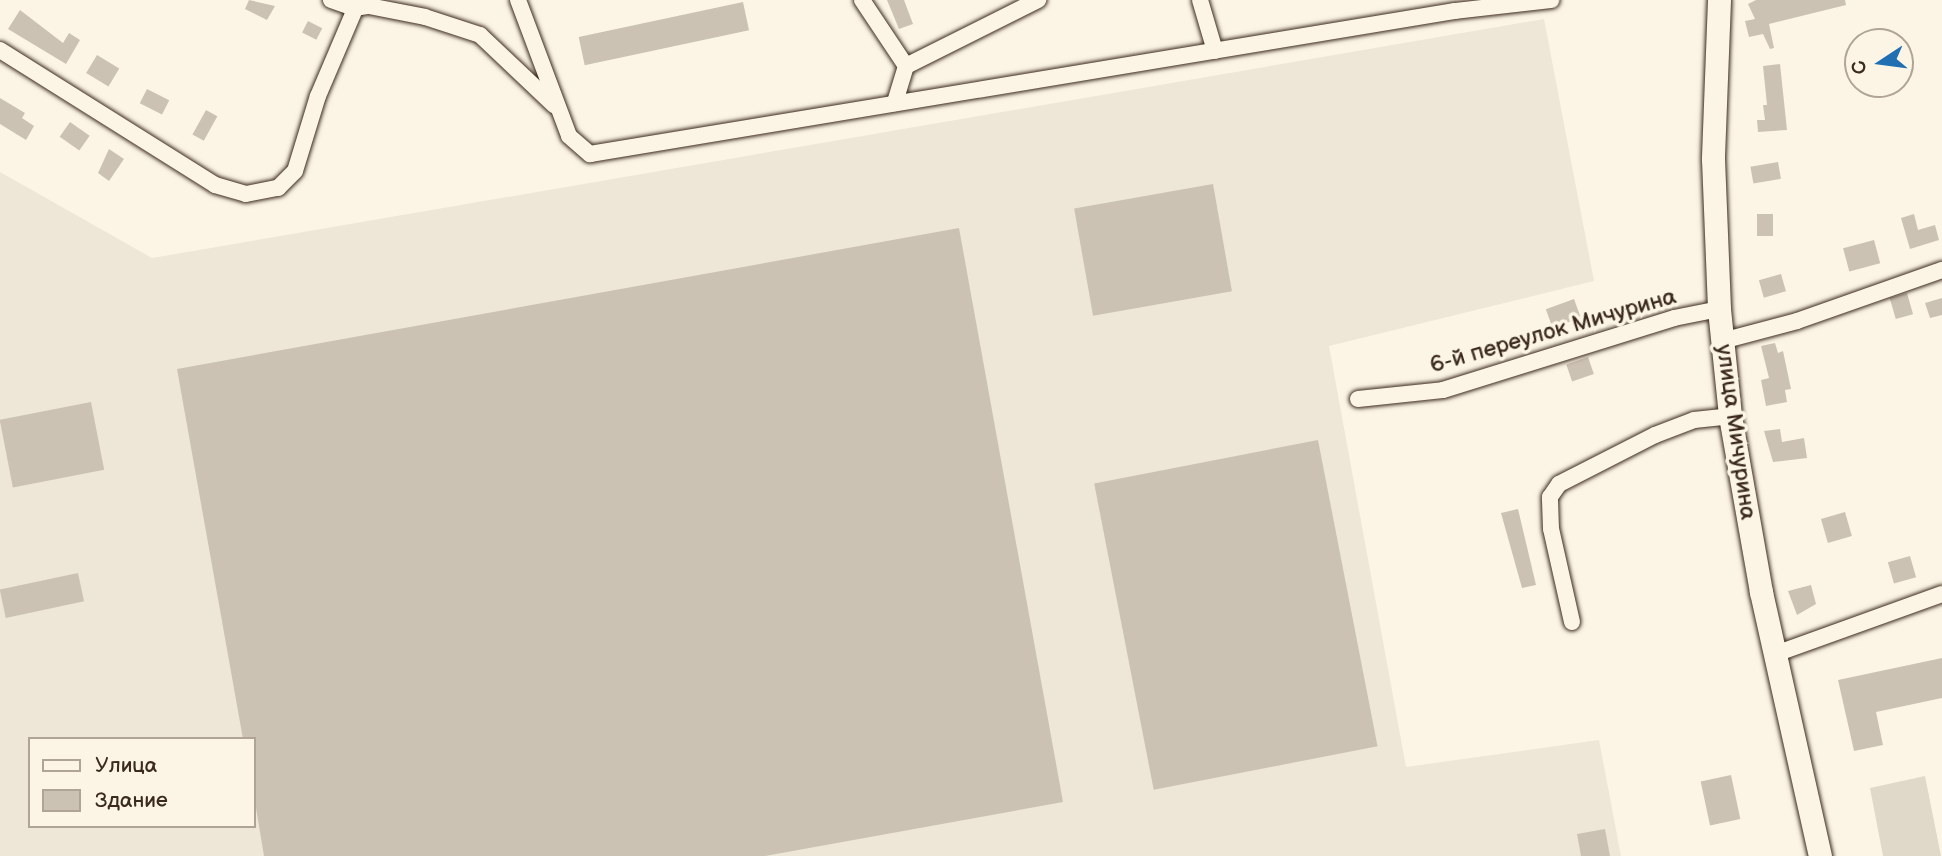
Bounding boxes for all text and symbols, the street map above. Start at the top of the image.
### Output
north arrow [1844,28,1914,98]
text: С [1847,58,1873,76]
street label: 6-й переулок Мичурина [1427,283,1679,379]
street label: улица Мичурина [1710,343,1762,521]
legend [28,737,256,828]
text: Улица [95,753,157,778]
text: Здание [95,788,168,813]

